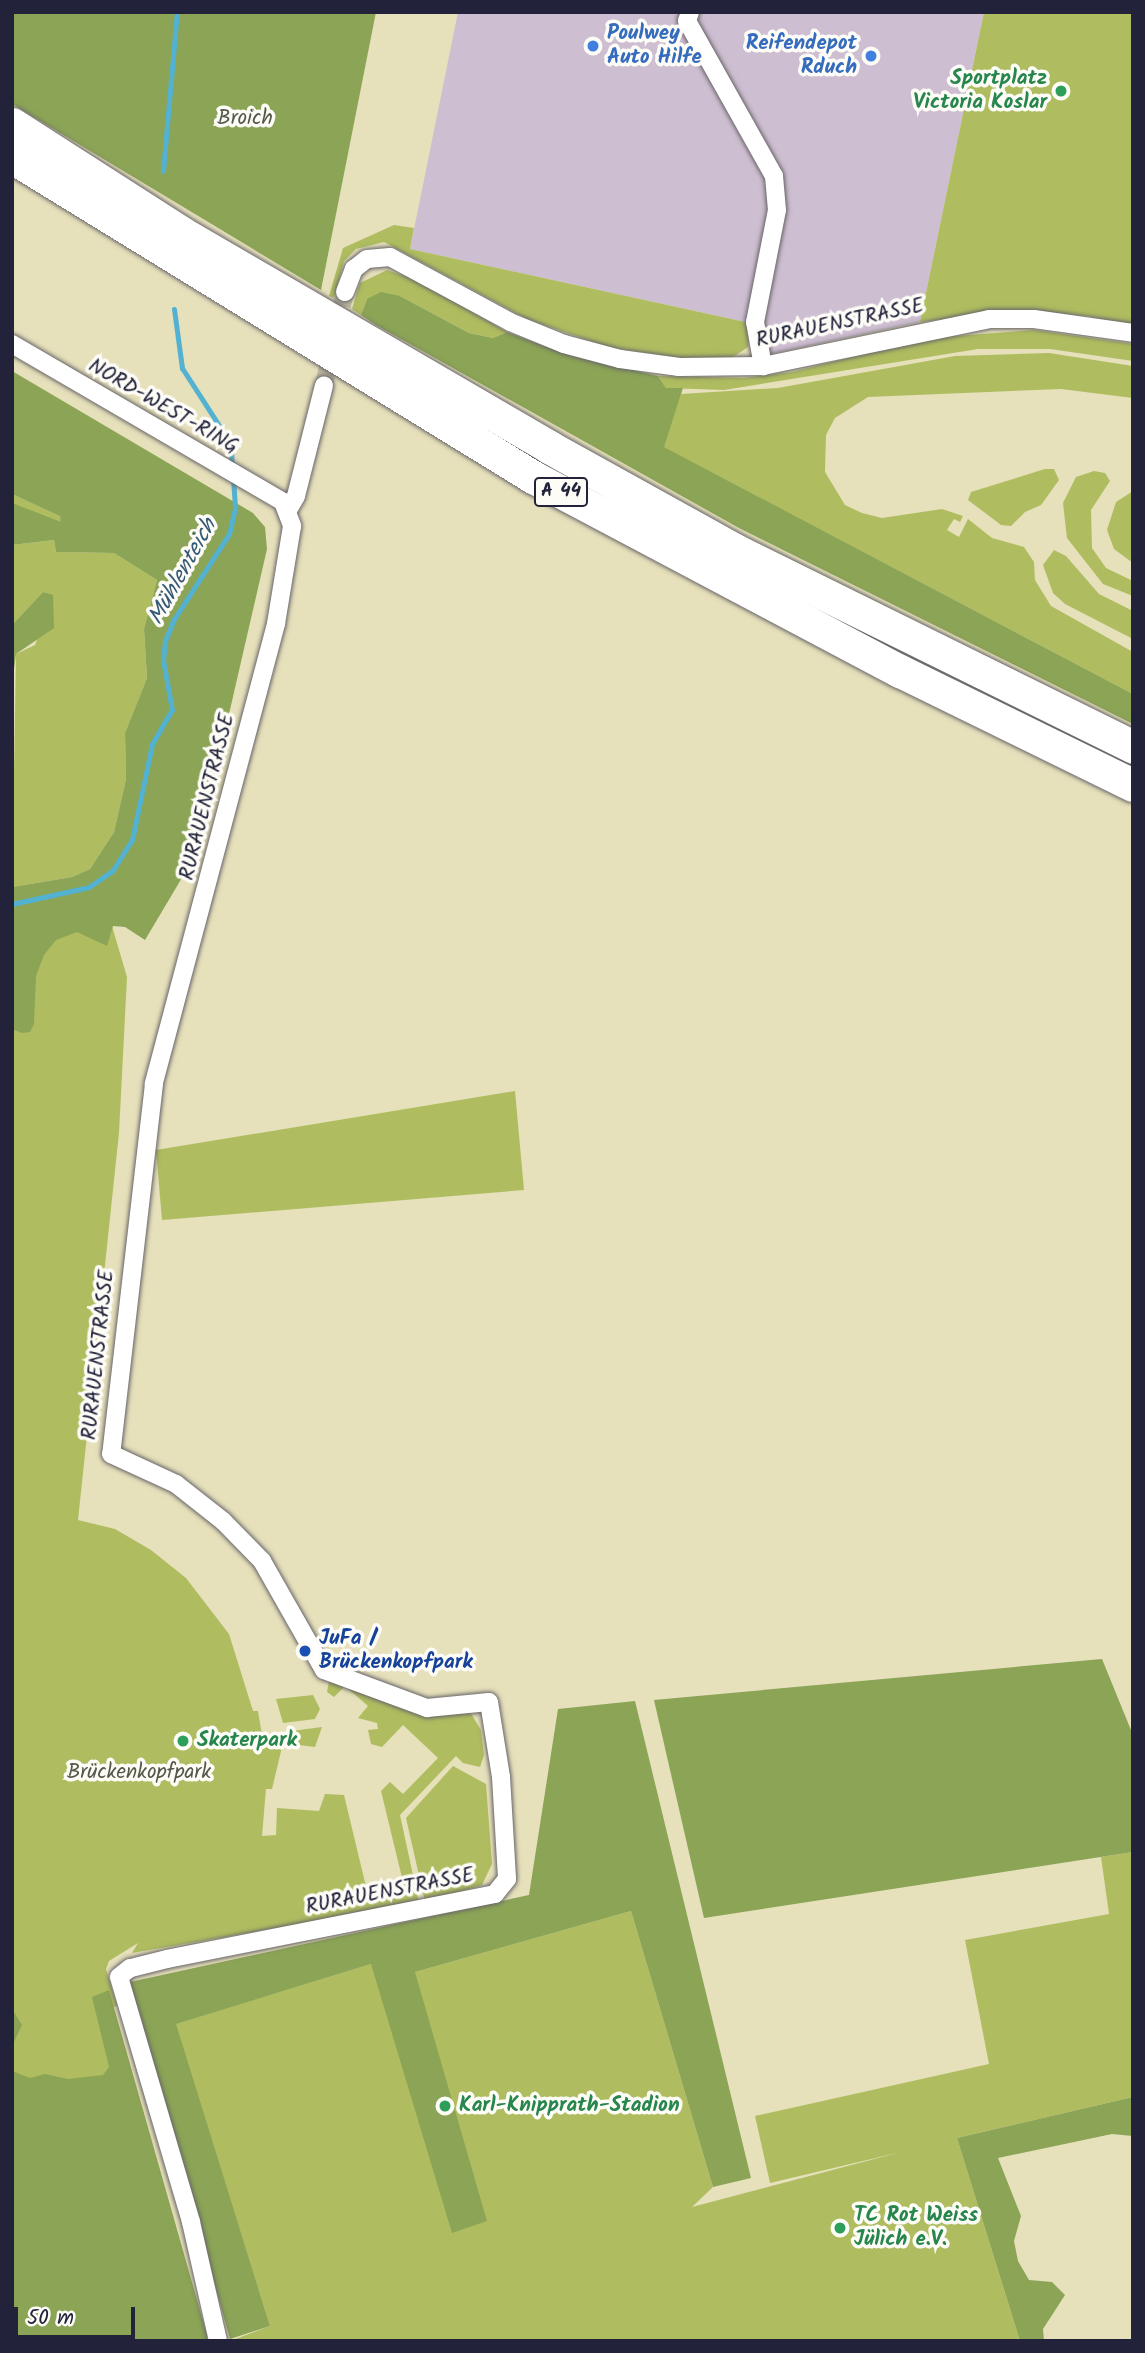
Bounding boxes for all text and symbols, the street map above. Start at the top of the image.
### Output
place label: Poulwey Auto Hilfe [607,21,702,71]
place label: Reifendepot Rduch [746,31,857,81]
marker: Poulwey Auto Hilfe [585,38,601,54]
marker: Reifendepot Rduch [863,48,879,64]
place label: Sportplatz Victoria Koslar [913,66,1047,116]
marker: Sportplatz Victoria Koslar [1053,83,1069,99]
park label: Broich [217,106,273,132]
street label: RURAUENSTRASSE [754,294,926,354]
street label: NORD-WEST-RING [83,354,243,460]
road number: A 44 [533,477,589,508]
water label: Mühlenteich [143,514,223,630]
street label: RURAUENSTRASSE [175,711,241,883]
street label: RURAUENSTRASSE [78,1269,120,1441]
place label: JuFa / Brückenkopfpark [319,1626,473,1676]
marker: JuFa / Brückenkopfpark [297,1643,313,1659]
place label: Skaterpark [197,1728,297,1754]
marker: Skaterpark [175,1733,191,1749]
park label: Brückenkopfpark [67,1760,211,1786]
street label: RURAUENSTRASSE [304,1863,476,1921]
place label: Karl-Knipprath-Stadion [459,2093,680,2119]
marker: Karl-Knipprath-Stadion [437,2098,453,2114]
place label: TC Rot Weiss Jülich e.V. [854,2203,978,2253]
marker: TC Rot Weiss Jülich e.V. [832,2220,848,2236]
scale bar [18,2294,138,2338]
text: 50 m [27,2302,74,2335]

